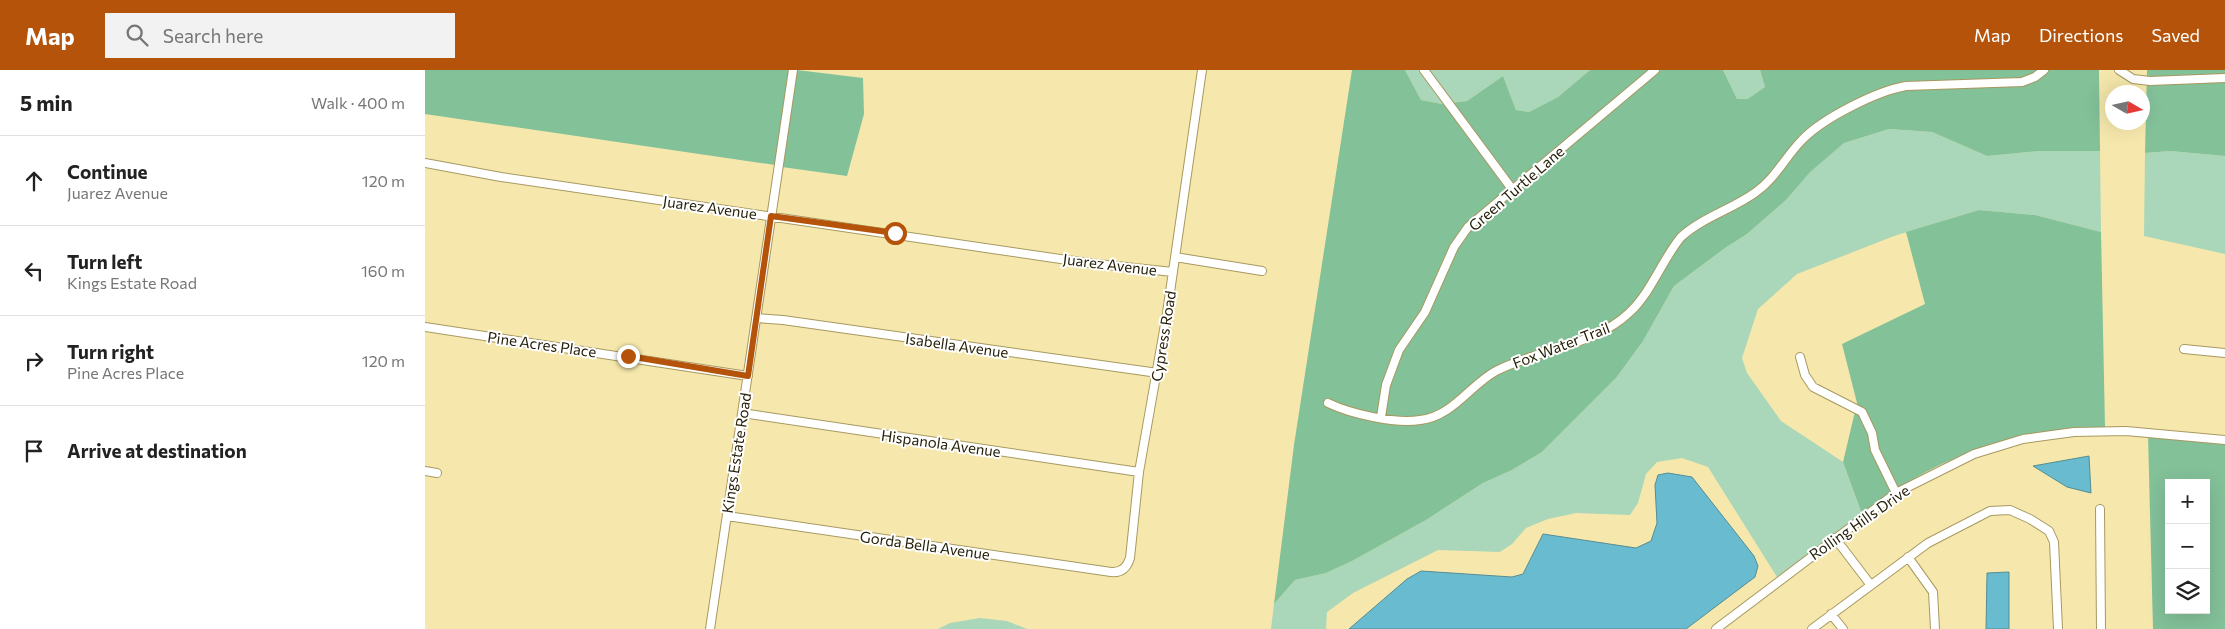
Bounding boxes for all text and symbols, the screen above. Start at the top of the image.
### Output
search box [105,13,455,58]
text: Map [25,21,75,50]
icon: search [123,21,151,49]
text: Search here [163,24,263,47]
text: Map [1974,24,2011,46]
text: Directions [2039,24,2123,46]
text: Saved [2151,24,2200,46]
north arrow [2105,85,2150,130]
text: 5 min [20,90,73,115]
text: Walk · 400 m [311,93,405,112]
street label: Green Turtle Lane [1465,142,1567,234]
text: Continue [67,160,147,183]
icon: ahead [20,167,48,195]
text: 120 m [362,171,405,190]
text: Juarez Avenue [67,183,168,202]
street label: Juarez Avenue [662,192,758,223]
route start [884,222,907,245]
street label: Juarez Avenue [1062,249,1158,279]
text: Turn left [67,250,142,273]
icon: left [20,257,48,285]
text: 160 m [361,261,405,280]
text: Kings Estate Road [67,273,197,292]
street label: Cypress Road [1147,289,1179,383]
street label: Fox Water Trail [1510,318,1612,372]
street label: Pine Acres Place [486,327,598,361]
street label: Isabella Avenue [904,329,1010,361]
text: Turn right [67,340,154,363]
route end [617,345,640,368]
icon: right [20,347,48,375]
text: 120 m [362,351,405,370]
text: Pine Acres Place [67,363,184,382]
street label: Kings Estate Road [718,391,754,515]
street label: Hispanola Avenue [880,426,1002,460]
icon: arrive [20,437,48,465]
text: Arrive at destination [67,439,247,462]
map controls [2165,479,2210,614]
button: + [2165,479,2210,524]
street label: Rolling Hills Drive [1805,481,1913,563]
button: − [2165,524,2210,569]
street label: Gorda Bella Avenue [859,527,991,563]
button: layers [2165,569,2210,614]

